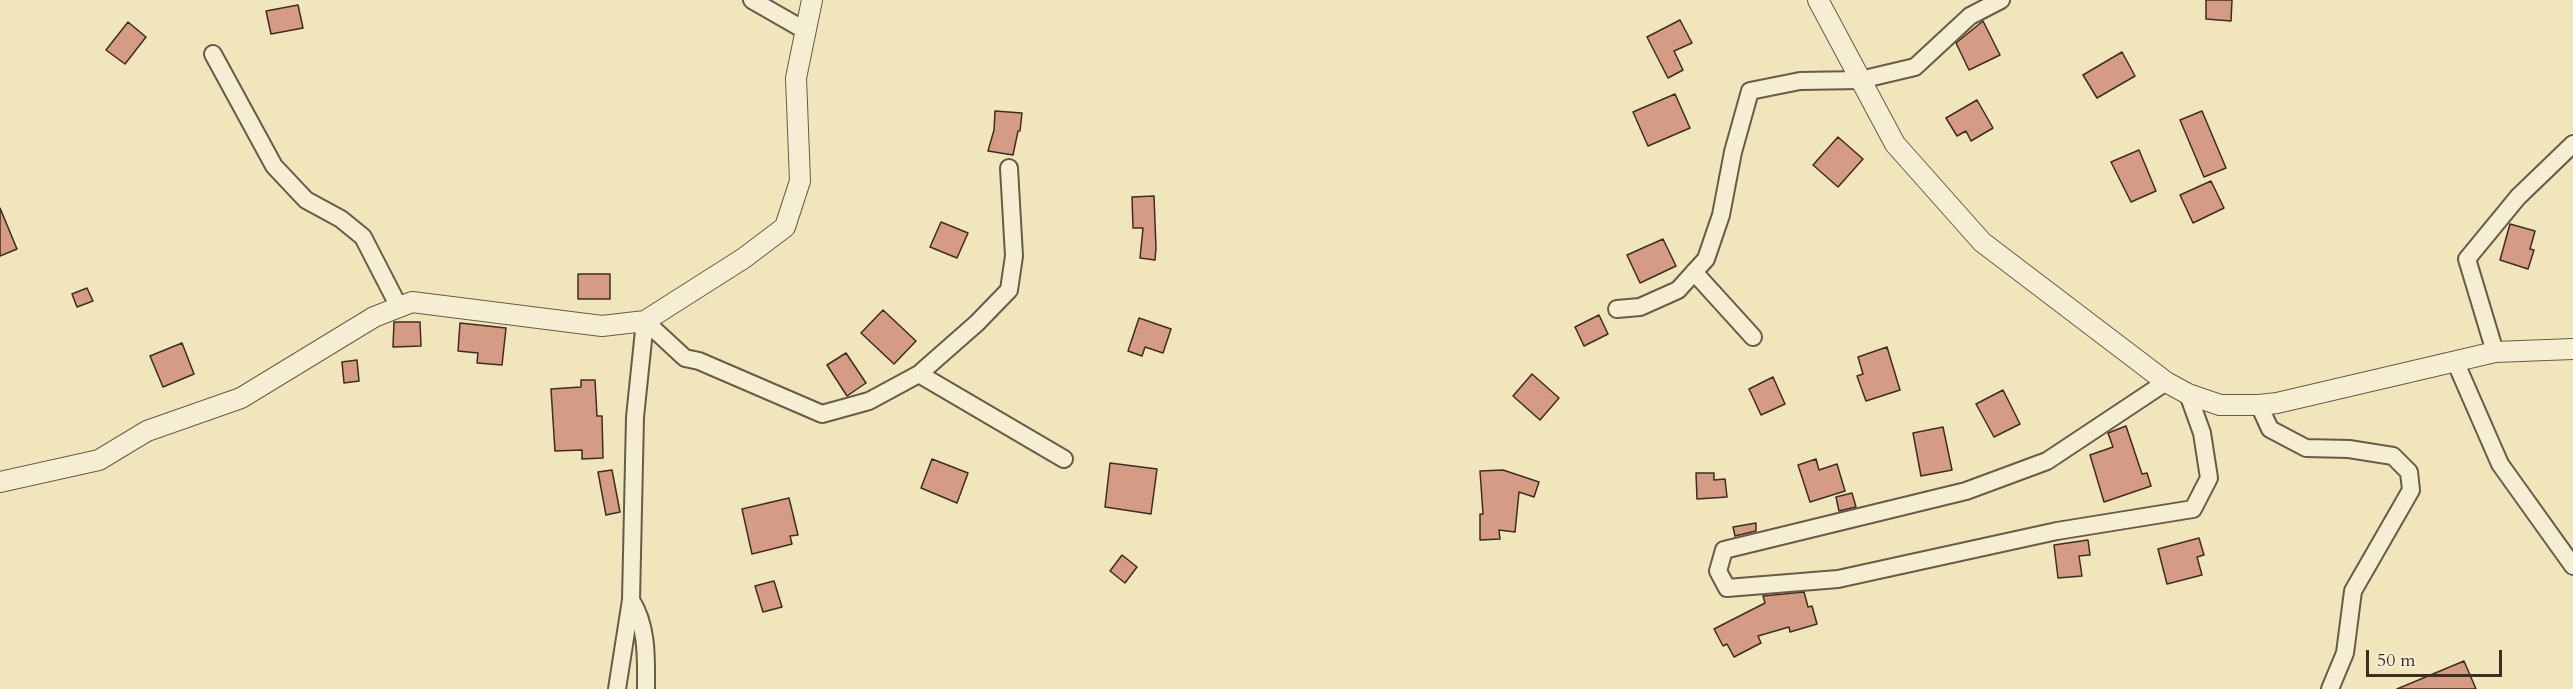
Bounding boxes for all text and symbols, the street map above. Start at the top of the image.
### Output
scale bar [2369,638,2506,676]
text: 50 m [2377,648,2416,673]

